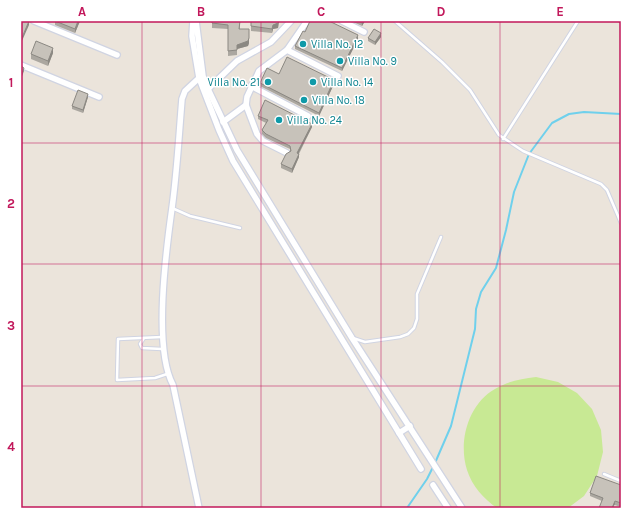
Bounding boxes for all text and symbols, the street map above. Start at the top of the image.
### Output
text: A [78,4,86,19]
text: B [197,4,205,19]
text: C [317,4,325,19]
text: D [437,4,446,19]
text: E [556,4,564,19]
place label: Villa No. 12 [311,38,363,51]
marker: Villa No. 12 [298,39,308,49]
place label: Villa No. 9 [348,55,397,68]
marker: Villa No. 9 [335,56,345,66]
text: 1 [9,75,13,90]
place label: Villa No. 21 [208,76,260,89]
place label: Villa No. 14 [321,76,373,89]
marker: Villa No. 21 [263,77,273,87]
marker: Villa No. 14 [308,77,318,87]
place label: Villa No. 18 [312,94,365,107]
marker: Villa No. 18 [299,95,309,105]
place label: Villa No. 24 [287,114,342,127]
marker: Villa No. 24 [274,115,284,125]
text: 2 [7,196,15,211]
text: 3 [7,318,15,333]
text: 4 [7,439,15,454]

